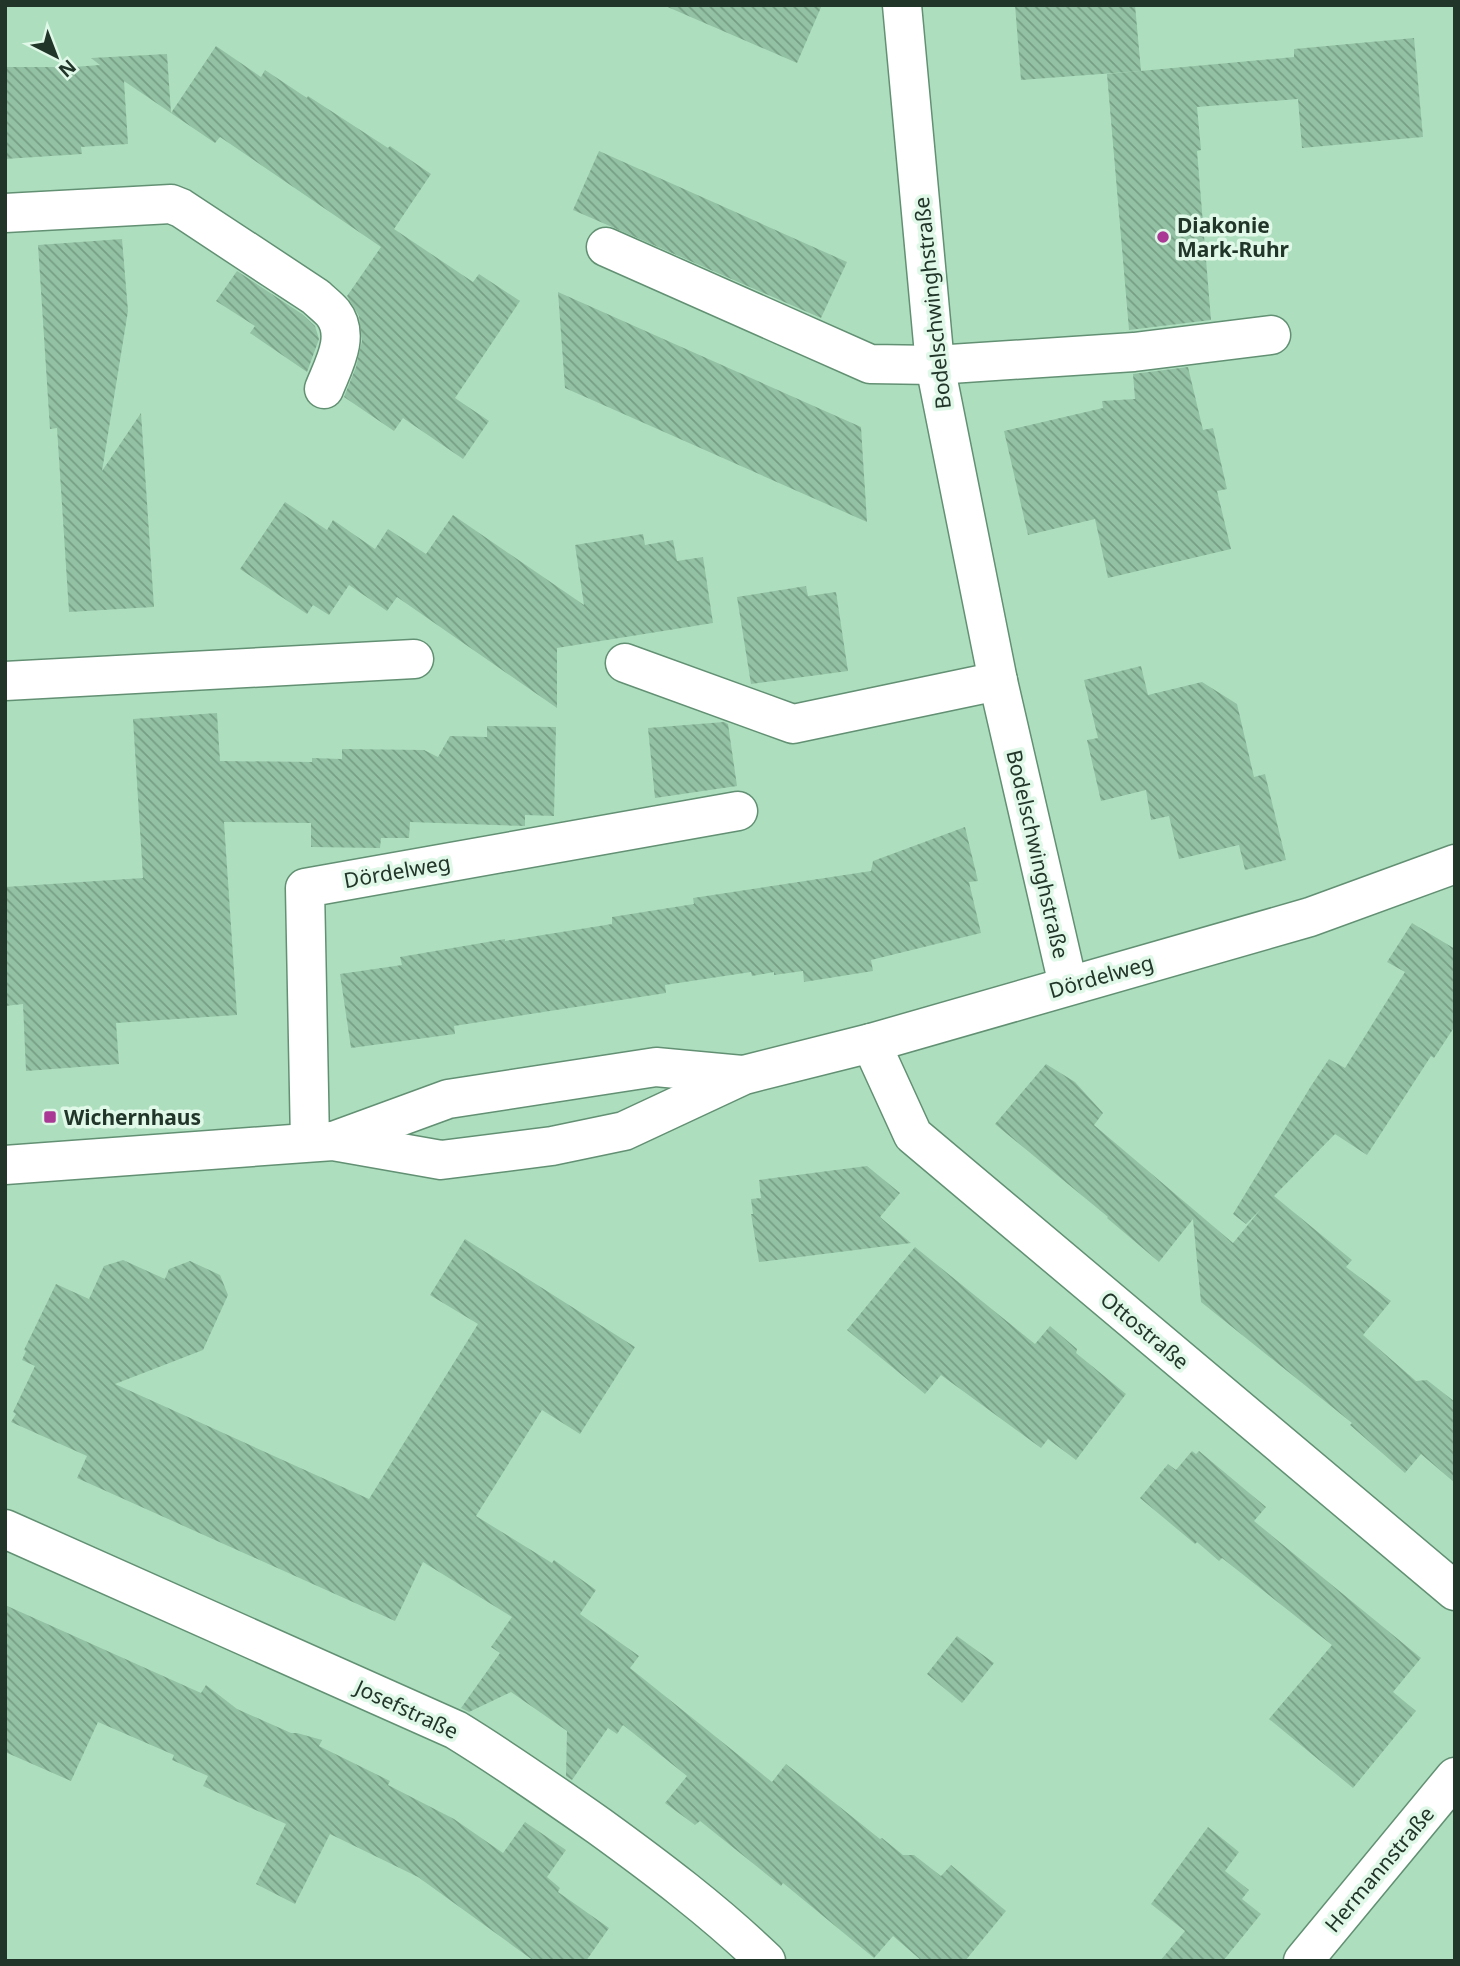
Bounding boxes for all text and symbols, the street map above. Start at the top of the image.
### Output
north arrow [21,21,91,91]
text: N [53,54,82,83]
street label: Bodelschwinghstraße [907,196,957,410]
place label: Diakonie Mark-Ruhr [1177,211,1290,263]
marker: Diakonie Mark-Ruhr [1155,229,1171,245]
street label: Bodelschwinghstraße [1000,747,1076,961]
street label: Dördelweg [342,848,452,894]
street label: Dördelweg [1045,948,1157,1004]
place label: Wichernhaus [64,1103,201,1131]
marker: Wichernhaus [42,1109,58,1125]
street label: Ottostraße [1095,1285,1195,1375]
street label: Josefstraße [349,1672,463,1745]
street label: Hermannstraße [1318,1800,1440,1938]

